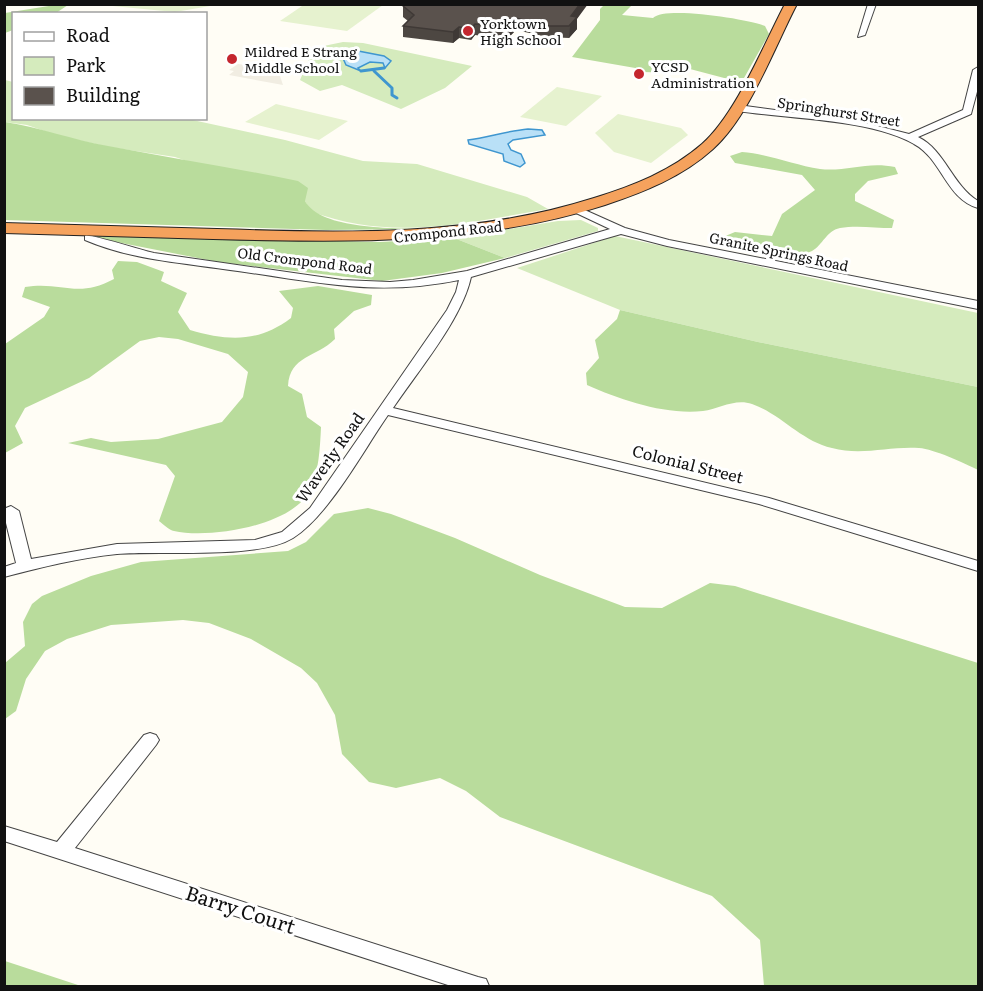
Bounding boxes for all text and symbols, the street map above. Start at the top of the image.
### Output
legend [12,12,207,120]
place label: Yorktown High School [480,13,562,49]
text: Road [66,21,110,48]
marker: Yorktown High School [461,24,475,38]
place label: Mildred E Strang Middle School [244,41,357,77]
text: Park [66,51,107,78]
marker: Mildred E Strang Middle School [225,52,239,66]
place label: YCSD Administration [651,56,755,92]
marker: YCSD Administration [632,67,646,81]
text: Building [66,81,141,108]
street label: Springhurst Street [776,91,902,131]
street label: Crompond Road [393,215,504,247]
street label: Granite Springs Road [708,226,851,276]
street label: Old Crompond Road [237,242,374,278]
street label: Waverly Road [289,407,369,507]
street label: Colonial Street [630,438,747,489]
street label: Barry Court [182,876,300,940]

